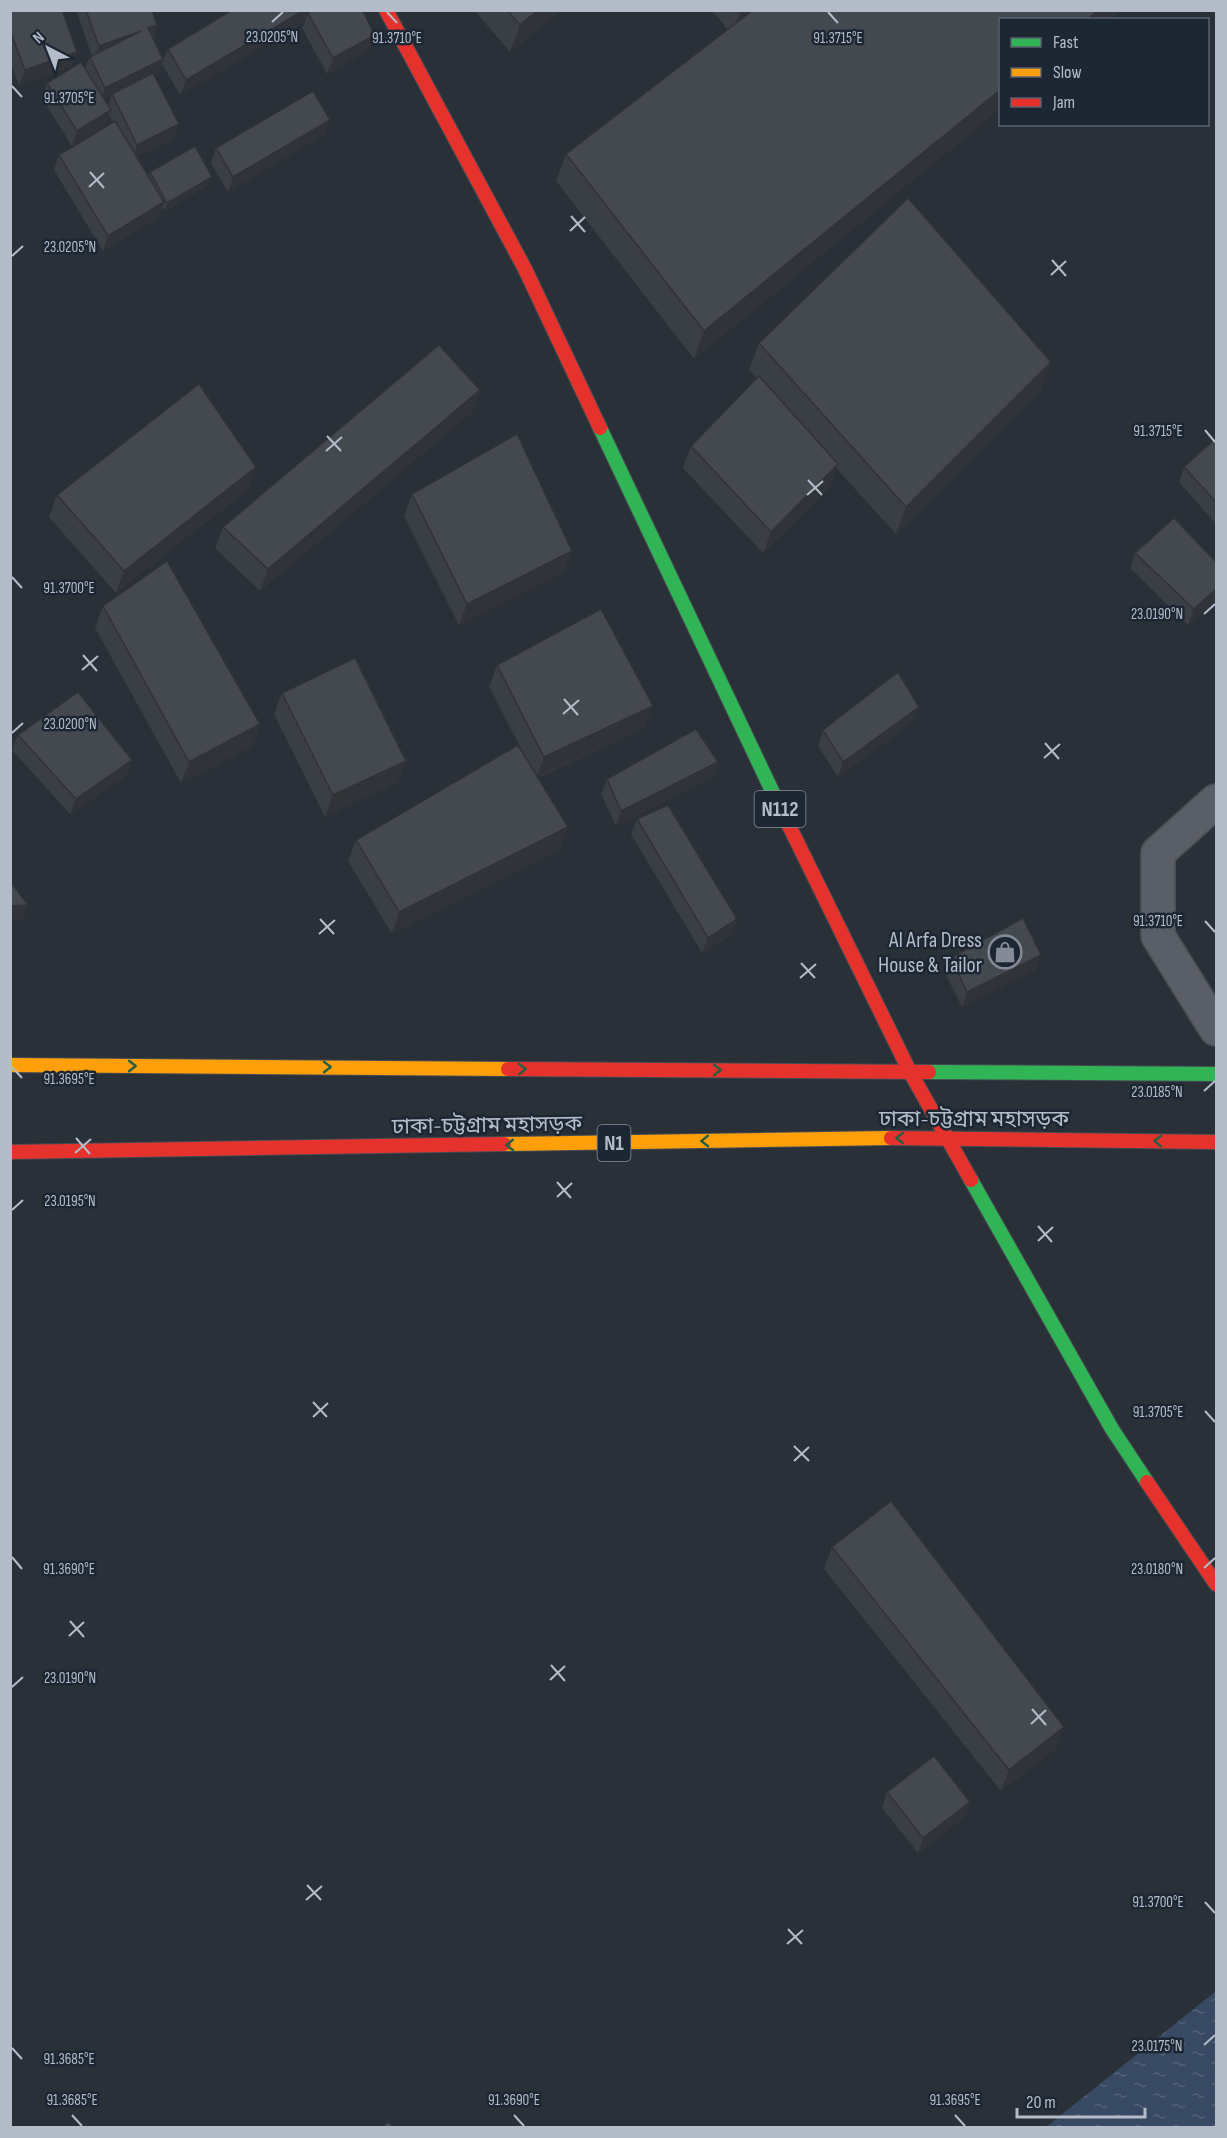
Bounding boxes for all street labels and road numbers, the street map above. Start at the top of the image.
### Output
road number: N112 [754,791,806,827]
street label: ঢাকা-চট্টগ্রাম মহাসড়ক [878,1106,1069,1133]
street label: ঢাকা-চট্টগ্রাম মহাসড়ক [391,1110,583,1141]
road number: N1 [598,1125,630,1161]

